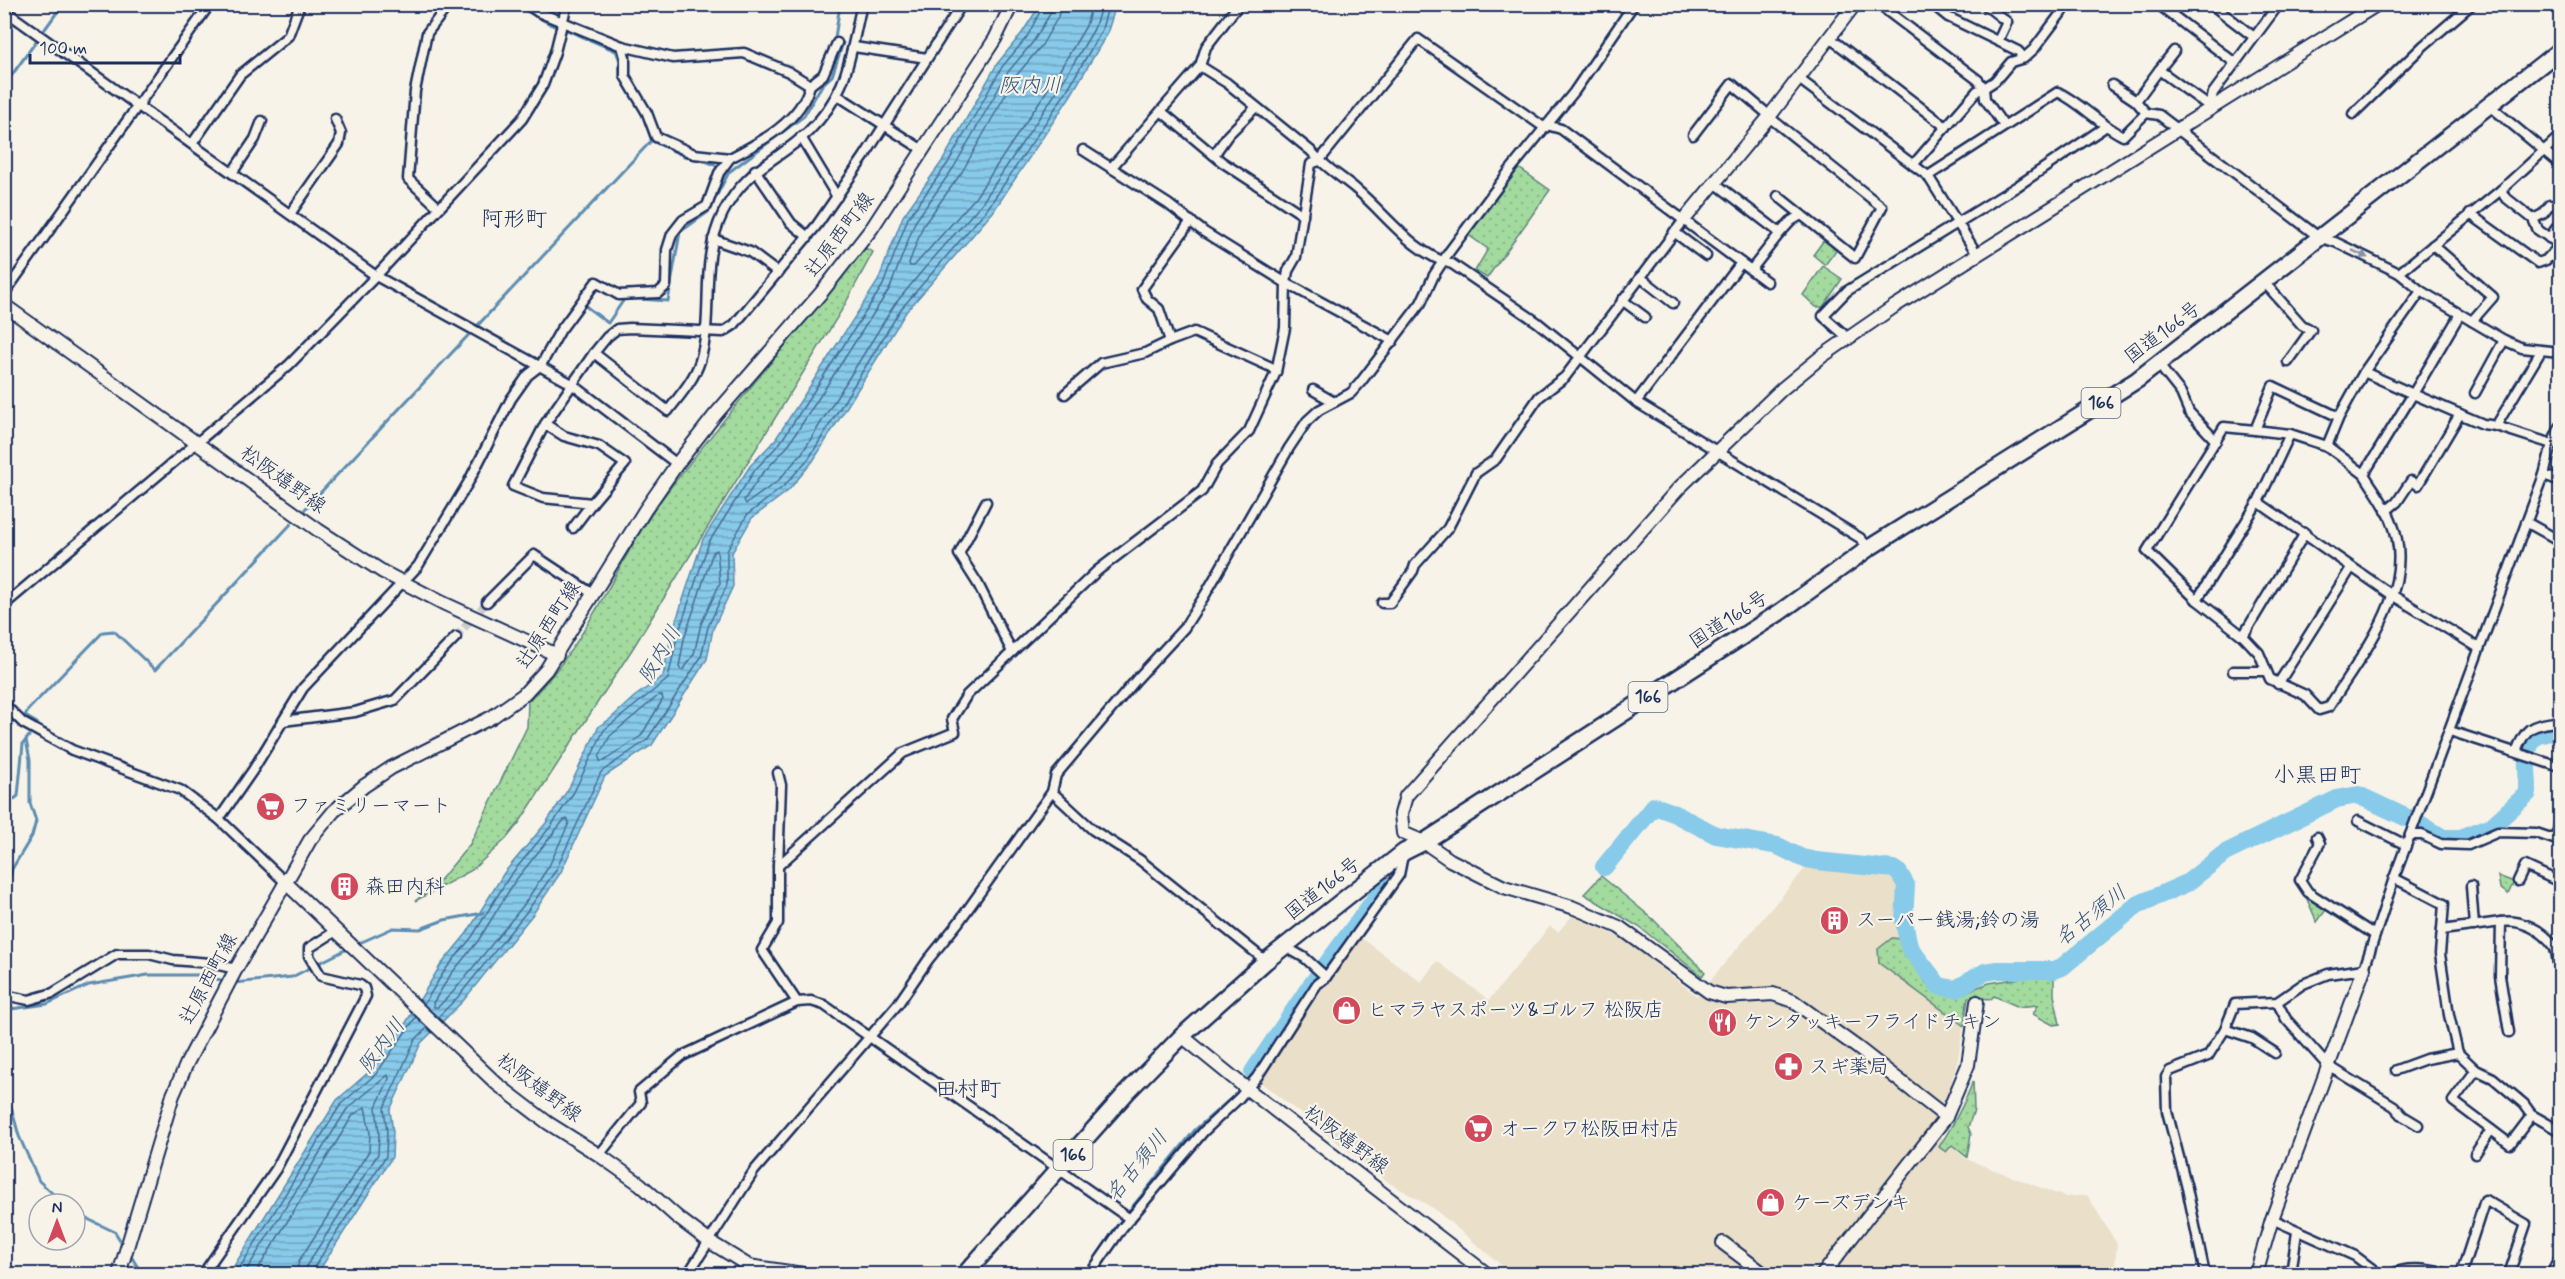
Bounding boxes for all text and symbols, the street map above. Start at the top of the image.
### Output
scale bar [30,27,180,65]
text: 100 m [39,37,87,61]
water label: 阪内川 [999,72,1062,100]
street label: 辻原西町線 [799,187,881,283]
district label: 阿形町 [481,206,547,234]
one-way arrow [2352,250,2369,259]
street label: 国道166号 [2119,295,2207,371]
road number: 166 [2082,388,2120,418]
street label: 松阪嬉野線 [235,440,331,520]
street label: 辻原西町線 [510,576,588,674]
street label: 国道166号 [1684,584,1774,656]
water label: 阪内川 [632,621,688,689]
road number: 166 [1628,682,1668,712]
district label: 小黒田町 [2273,762,2361,790]
supermarket icon: ファミリーマート [254,790,286,822]
place label: ファミリーマート [291,793,451,820]
street label: 国道166号 [1279,851,1367,927]
building icon: 森田内科 [328,871,360,903]
place label: 森田内科 [365,874,445,901]
water label: 名古須川 [2049,879,2133,953]
building icon: スーパー銭湯;鈴の湯 [1819,904,1851,936]
place label: スーパー銭湯;鈴の湯 [1856,907,2040,934]
street label: 辻原西町線 [174,929,244,1029]
shop icon: ヒマラヤスポーツ&ゴルフ 松阪店 [1331,994,1363,1026]
place label: ヒマラヤスポーツ&ゴルフ 松阪店 [1368,997,1664,1024]
restaurant icon: ケンタッキーフライドチキン [1707,1006,1739,1038]
place label: ケンタッキーフライドチキン [1744,1009,2002,1036]
water label: 阪内川 [352,1012,412,1080]
street label: 松阪嬉野線 [491,1047,587,1129]
pharmacy icon: スギ薬局 [1772,1051,1804,1083]
place label: スギ薬局 [1809,1054,1889,1081]
district label: 田村町 [935,1076,1001,1104]
street label: 松阪嬉野線 [1298,1099,1394,1181]
supermarket icon: オークワ松阪田村店 [1463,1113,1495,1145]
place label: オークワ松阪田村店 [1500,1116,1680,1143]
water label: 名古須川 [1100,1125,1174,1207]
road number: 166 [1054,1140,1092,1170]
shop icon: ケーズデンキ [1755,1187,1787,1219]
place label: ケーズデンキ [1792,1190,1910,1217]
north arrow [27,1192,87,1252]
text: N [52,1198,62,1219]

